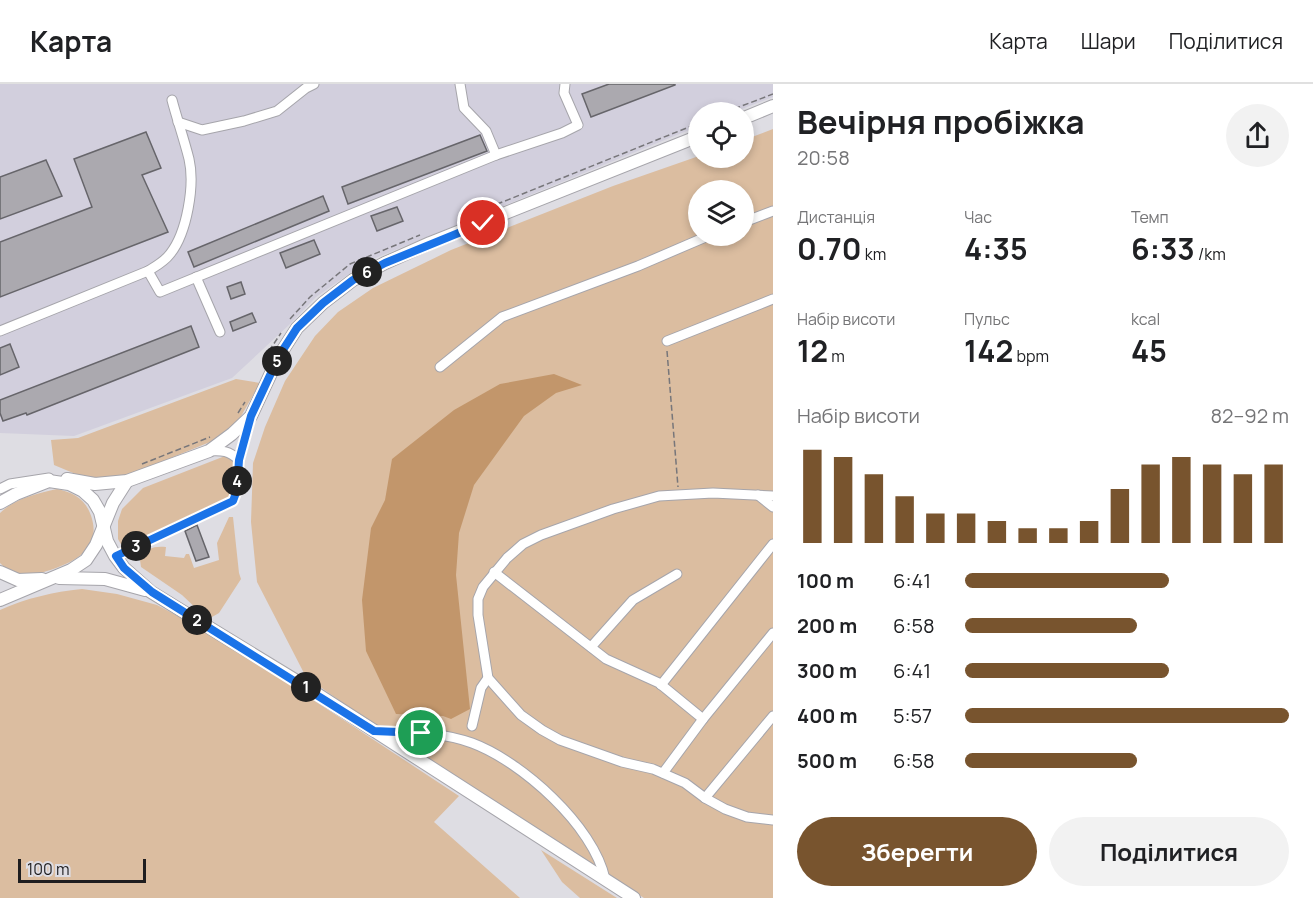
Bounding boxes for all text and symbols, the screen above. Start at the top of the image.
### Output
text: Карта [30,22,112,60]
text: Карта [989,27,1048,55]
text: Шари [1081,27,1136,55]
text: Поділитися [1169,27,1283,55]
text: Вечірня пробіжка [797,99,1084,144]
map controls [688,102,754,246]
button: locate [688,102,754,168]
button: share [1226,104,1289,167]
text: 20:58 [797,144,850,171]
button: layers [688,180,754,246]
pin [457,197,508,248]
icon: check [466,206,499,239]
text: Дистанція [797,206,875,228]
text: Час [964,206,992,228]
text: Темп [1131,206,1169,228]
text: 0.70 [797,228,862,269]
text: 4:35 [964,228,1028,269]
text: 6:33 [1131,228,1195,269]
text: km [862,243,886,265]
text: /km [1195,243,1226,265]
pin: 6 [352,257,382,287]
text: 6 [362,261,372,283]
text: Набір висоти [797,308,895,330]
text: Пульс [964,308,1010,330]
text: kcal [1131,308,1160,330]
text: 12 [797,330,828,371]
text: 142 [964,330,1013,371]
text: 45 [1131,330,1167,371]
text: m [828,345,845,367]
text: bpm [1013,345,1049,367]
pin: 5 [262,346,292,376]
text: 5 [272,350,282,372]
text: Набір висоти [797,402,920,429]
text: 82–92 m [1210,402,1289,429]
pin: 4 [222,466,252,496]
text: 4 [232,470,242,492]
pin: 3 [121,531,151,561]
text: 3 [131,535,141,557]
text: 100 m [797,567,854,594]
text: 6:41 [893,567,931,594]
pin: 2 [182,605,212,635]
text: 2 [192,609,202,631]
text: 200 m [797,612,857,639]
text: 6:58 [893,612,935,639]
text: 300 m [797,657,857,684]
text: 6:41 [893,657,931,684]
pin: 1 [291,672,321,702]
text: 1 [302,676,310,698]
text: 400 m [797,702,857,729]
text: 5:57 [893,702,932,729]
pin [395,707,446,758]
icon: arrive [404,716,437,749]
text: 500 m [797,747,857,774]
text: 6:58 [893,747,935,774]
button: Зберегти [797,817,1037,886]
button: Поділитися [1049,817,1289,886]
scale bar [18,856,146,884]
text: 100 m [27,858,70,880]

